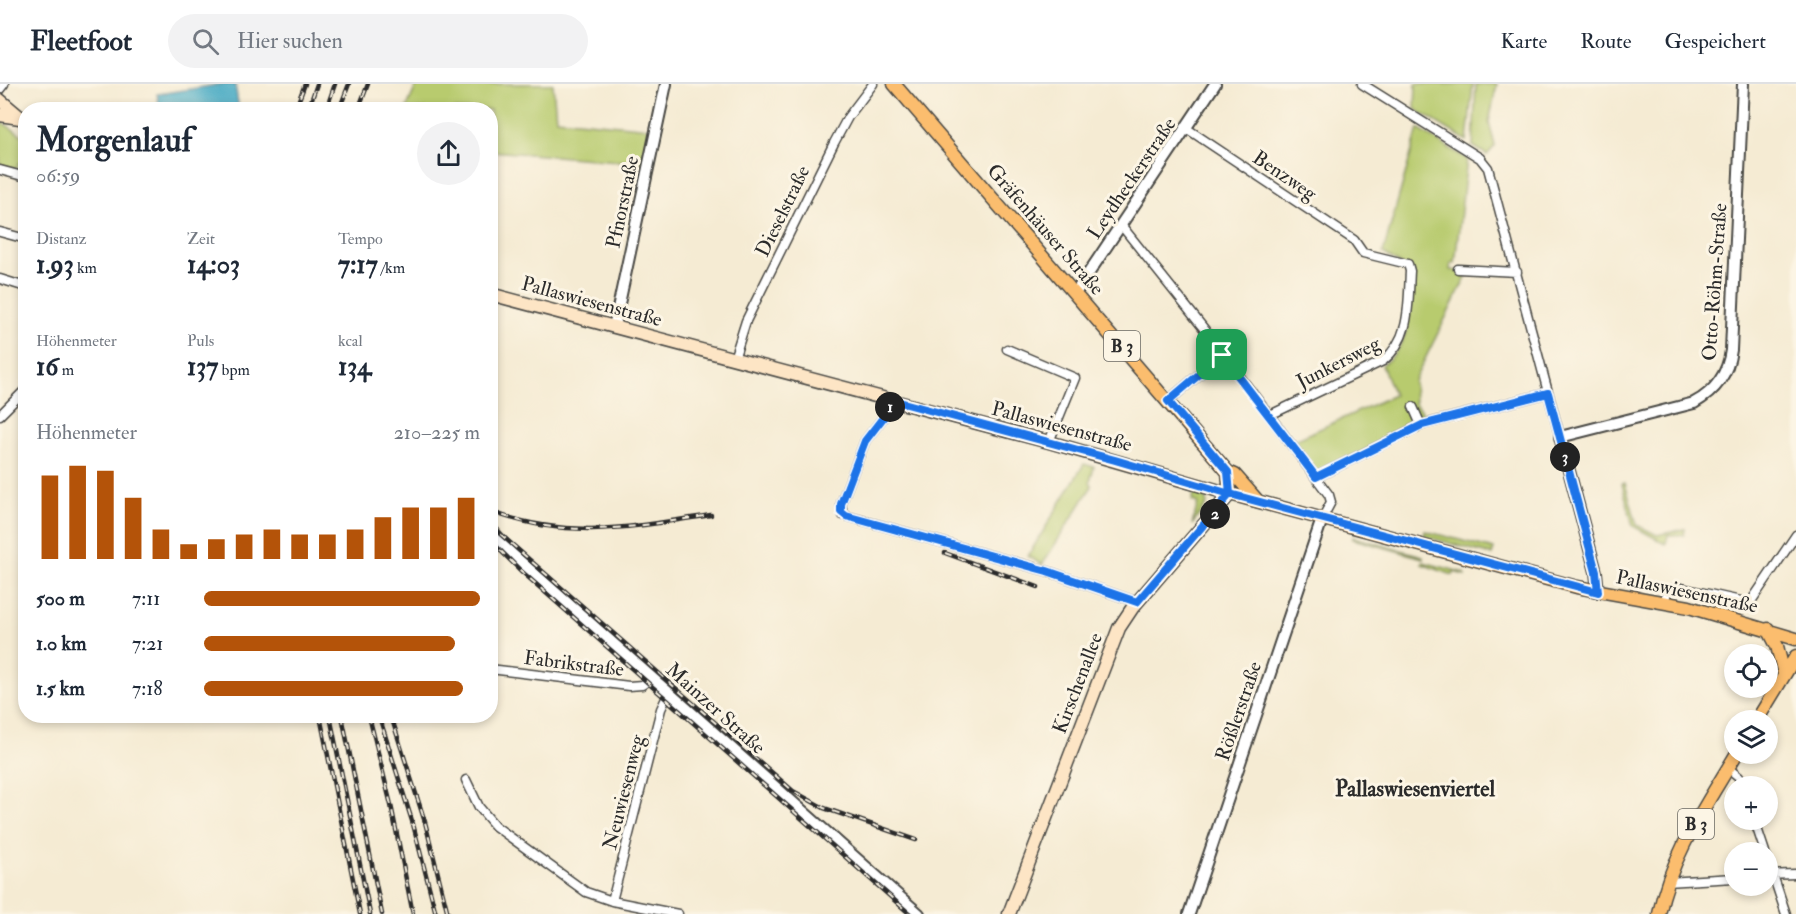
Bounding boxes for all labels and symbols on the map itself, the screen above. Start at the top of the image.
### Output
street label: Leydheckerstraße [1082,113,1181,244]
street label: Benzweg [1248,145,1322,206]
street label: Pfnorstraße [601,154,644,250]
street label: Gräfenhäuser Straße [982,159,1109,300]
street label: Dieselstraße [750,162,815,261]
street label: Otto-Röhm-Straße [1697,202,1732,362]
street label: Pallaswiesenstraße [519,271,665,332]
pin [1196,329,1247,380]
street label: Junkersweg [1291,330,1385,395]
road number: B 3 [1104,331,1140,361]
pin: 1 [875,392,905,422]
street label: Pallaswiesenstraße [989,396,1135,457]
pin: 3 [1550,442,1580,472]
pin: 2 [1200,499,1230,529]
street label: Pallaswiesenstraße [1614,564,1760,619]
street label: Kirschenallee [1047,629,1108,737]
street label: Fabrikstraße [523,645,625,682]
street label: Mainzer Straße [661,657,771,760]
street label: Rößlerstraße [1210,658,1267,764]
street label: Neuwiesenweg [597,731,650,852]
district label: Pallaswiesenviertel [1335,775,1495,803]
road number: B 3 [1678,809,1714,839]

